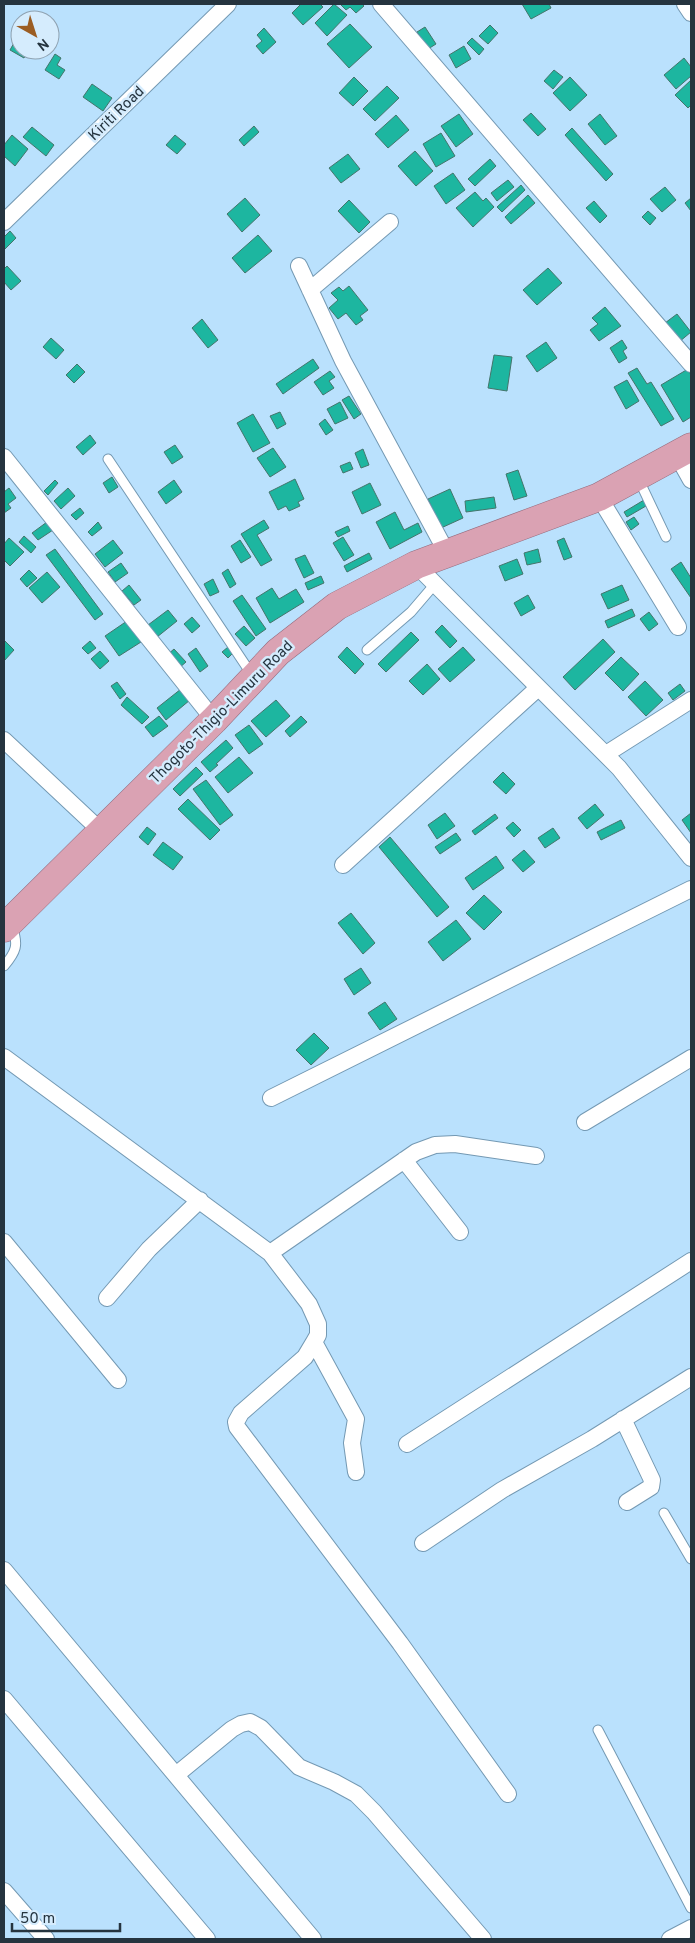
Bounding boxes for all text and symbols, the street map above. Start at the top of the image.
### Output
north arrow [10,10,60,60]
text: N [33,34,51,54]
street label: Kiriti Road [85,83,149,145]
street label: Thogoto-Thigio-Limuru Road [146,637,298,789]
scale bar [12,1900,120,1932]
text: 50 m [20,1910,55,1929]

